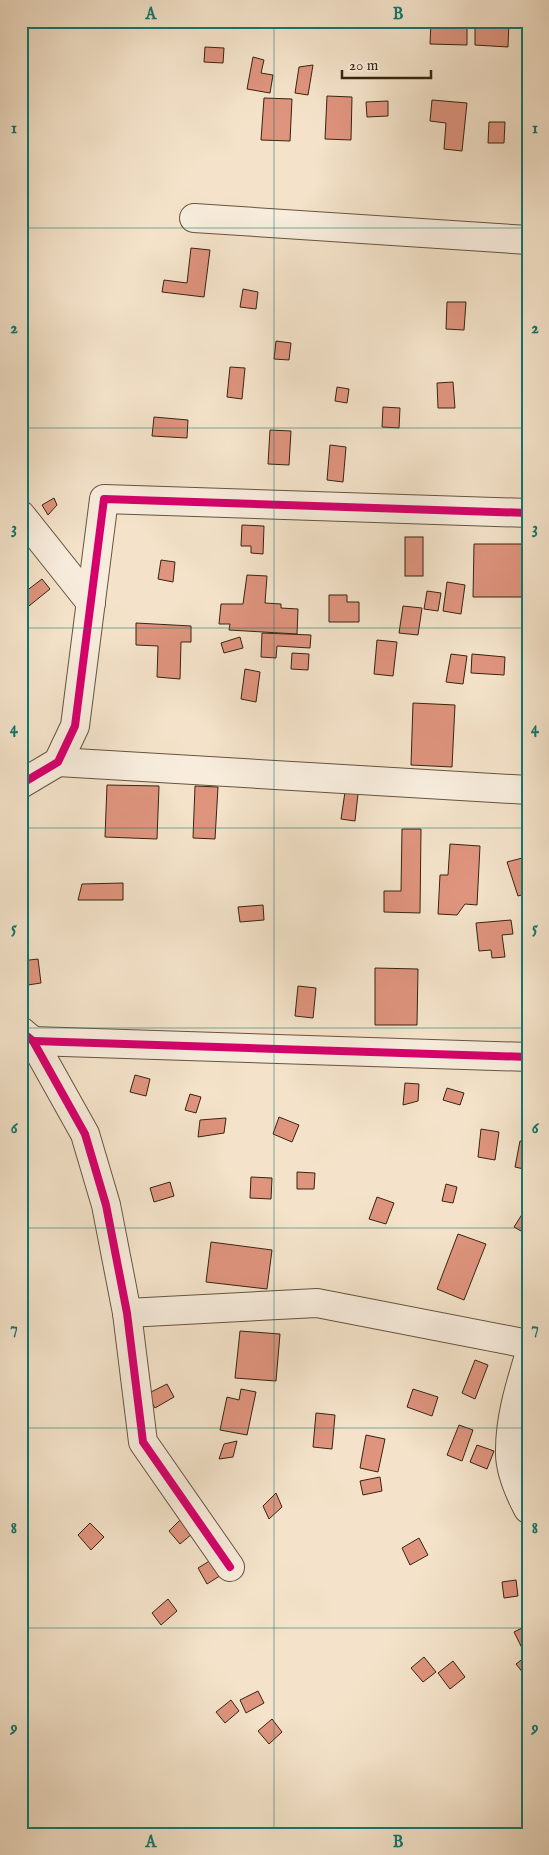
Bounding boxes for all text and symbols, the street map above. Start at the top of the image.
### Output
text: A [145,5,158,25]
text: B [393,5,404,25]
scale bar [342,48,430,80]
text: 20 m [349,56,379,75]
text: 1 [11,119,17,139]
text: 1 [532,119,538,139]
text: 2 [10,319,18,339]
text: 2 [531,319,539,339]
text: 3 [11,519,17,539]
text: 3 [532,519,538,539]
text: 4 [10,719,19,739]
text: 4 [531,719,540,739]
text: 5 [11,919,17,939]
text: 5 [532,919,538,939]
text: 6 [11,1119,19,1139]
text: 6 [532,1119,540,1139]
text: 7 [10,1319,18,1339]
text: 7 [531,1319,539,1339]
text: 8 [11,1519,17,1539]
text: 8 [532,1519,538,1539]
text: 9 [10,1719,18,1739]
text: 9 [531,1719,539,1739]
text: A [145,1833,158,1853]
text: B [393,1833,404,1853]

